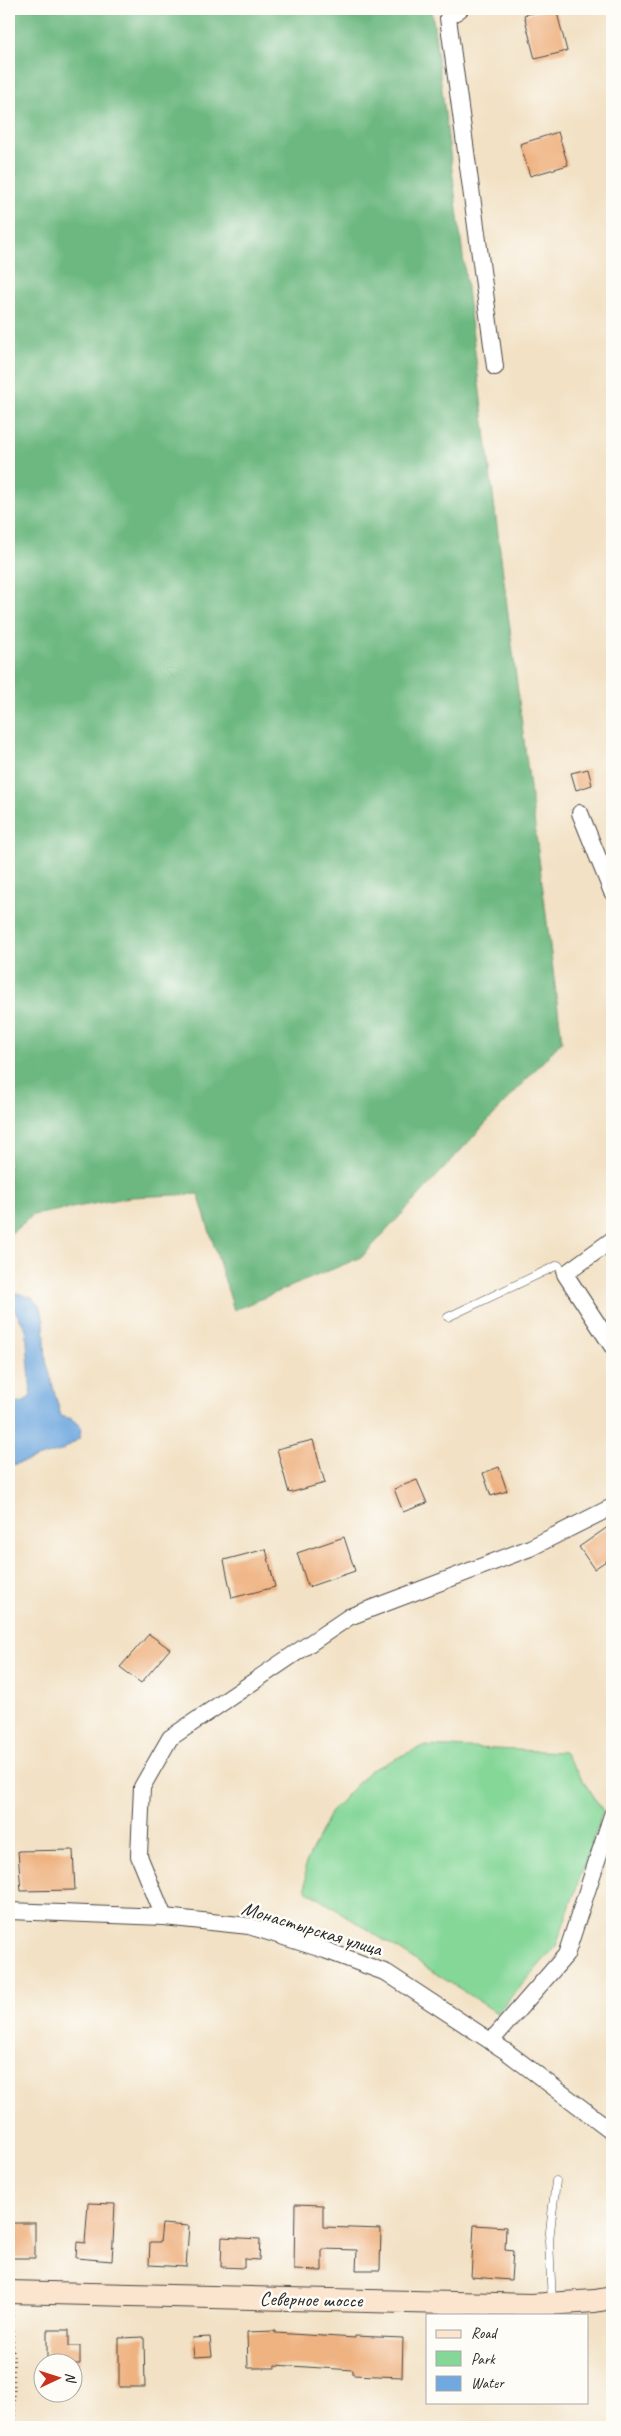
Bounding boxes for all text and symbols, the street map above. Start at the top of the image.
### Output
street label: Монастырская улица [239,1895,387,1962]
street label: Северное шоссе [259,2286,364,2313]
legend [426,2314,588,2404]
text: Road [471,2324,498,2343]
text: Park [471,2350,496,2369]
north arrow [32,2354,82,2404]
text: N [62,2372,79,2384]
text: Water [471,2374,505,2393]

